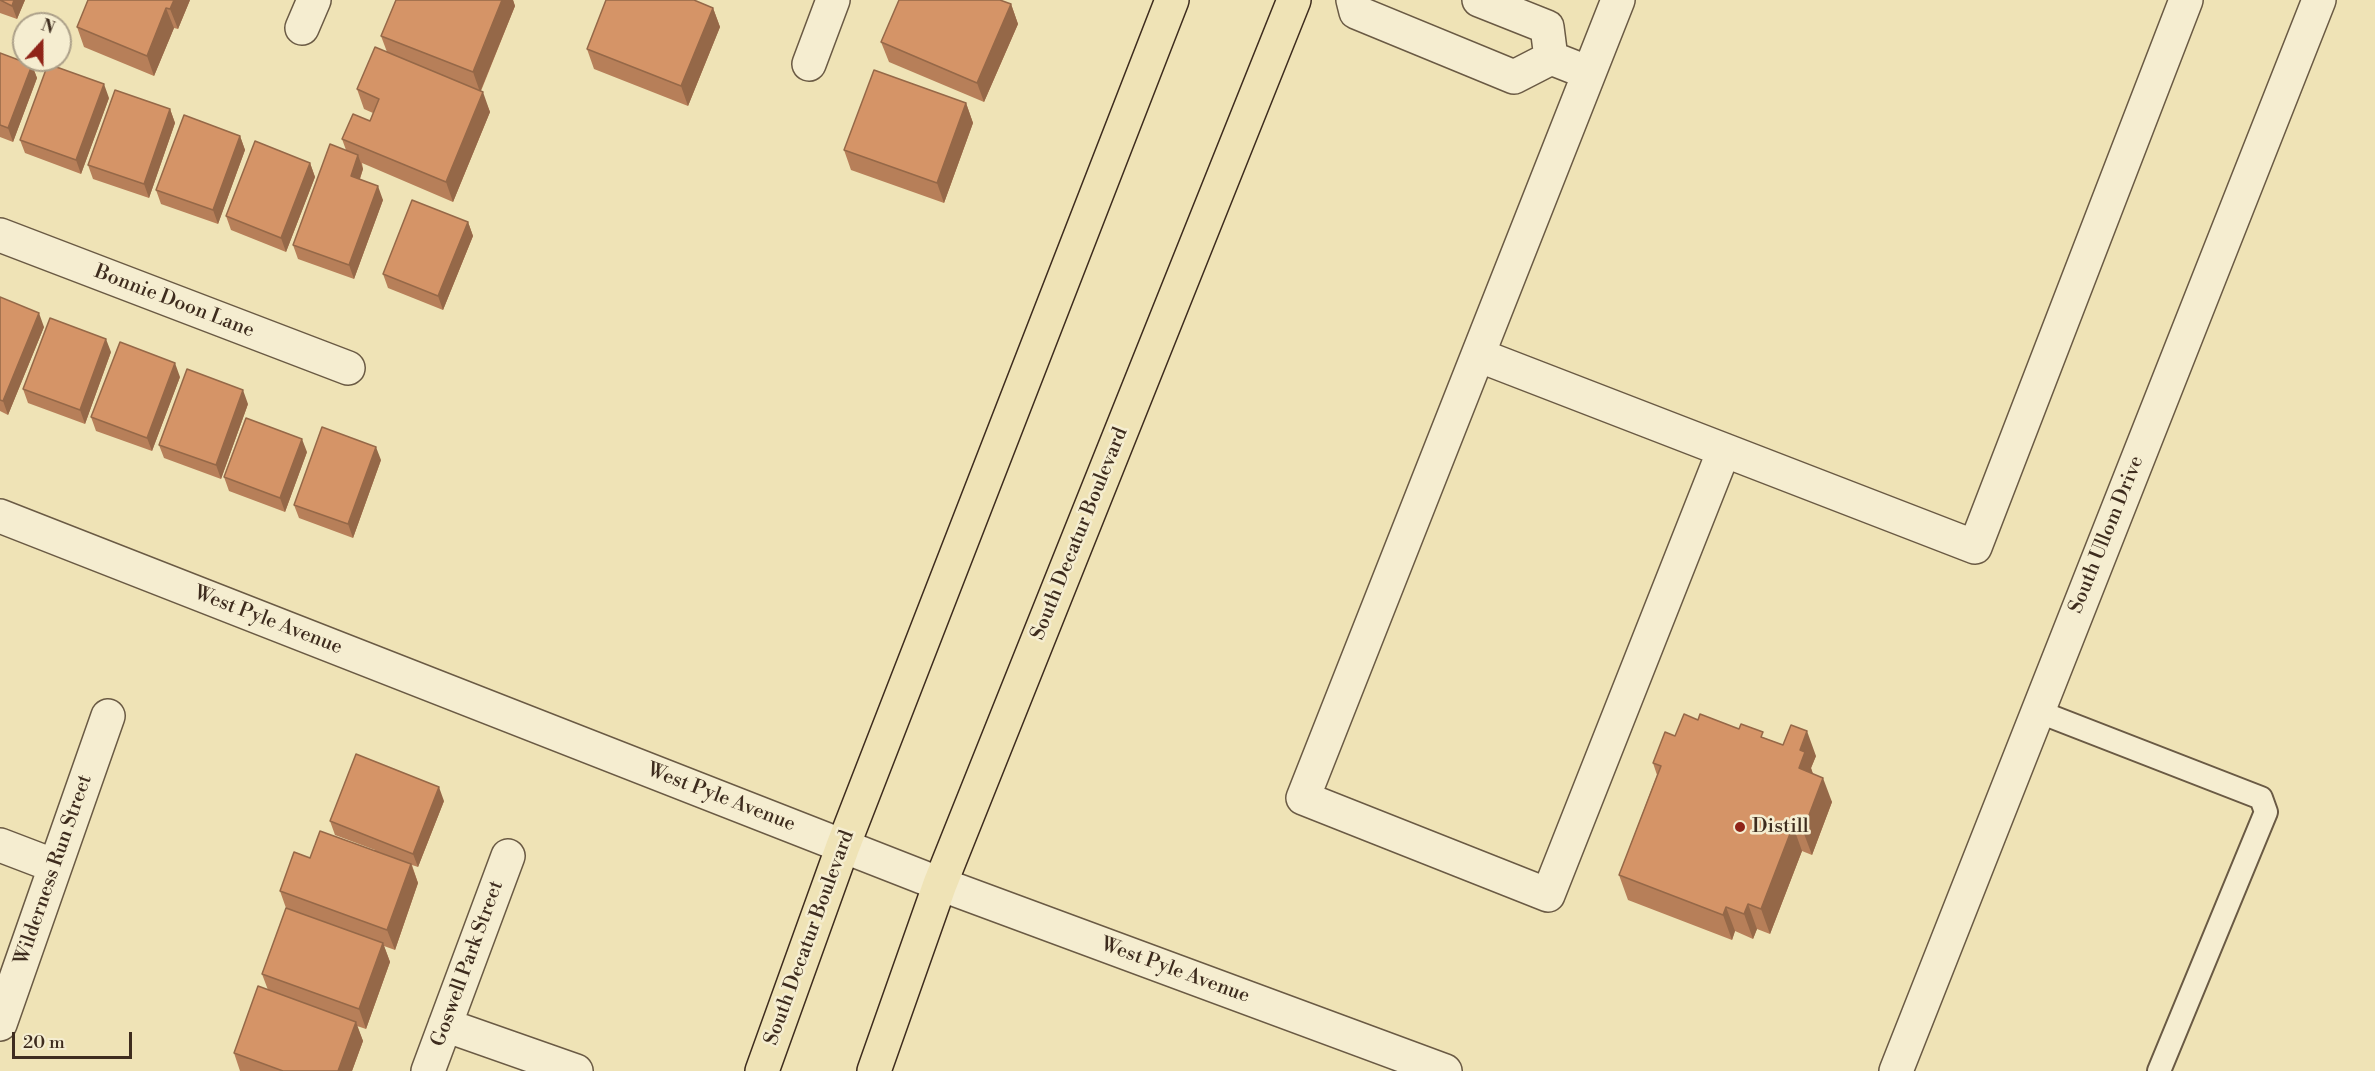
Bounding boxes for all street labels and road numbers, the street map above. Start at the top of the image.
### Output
street label: Bonnie Doon Lane [91,260,257,344]
street label: South Decatur Boulevard [1026,424,1134,644]
street label: South Ullom Drive [2064,453,2150,617]
street label: West Pyle Avenue [190,582,346,660]
street label: West Pyle Avenue [643,759,799,837]
street label: Wilderness Run Street [10,772,98,968]
street label: South Decatur Boulevard [760,827,860,1049]
street label: Goswell Park Street [427,878,509,1050]
street label: West Pyle Avenue [1097,933,1253,1009]

